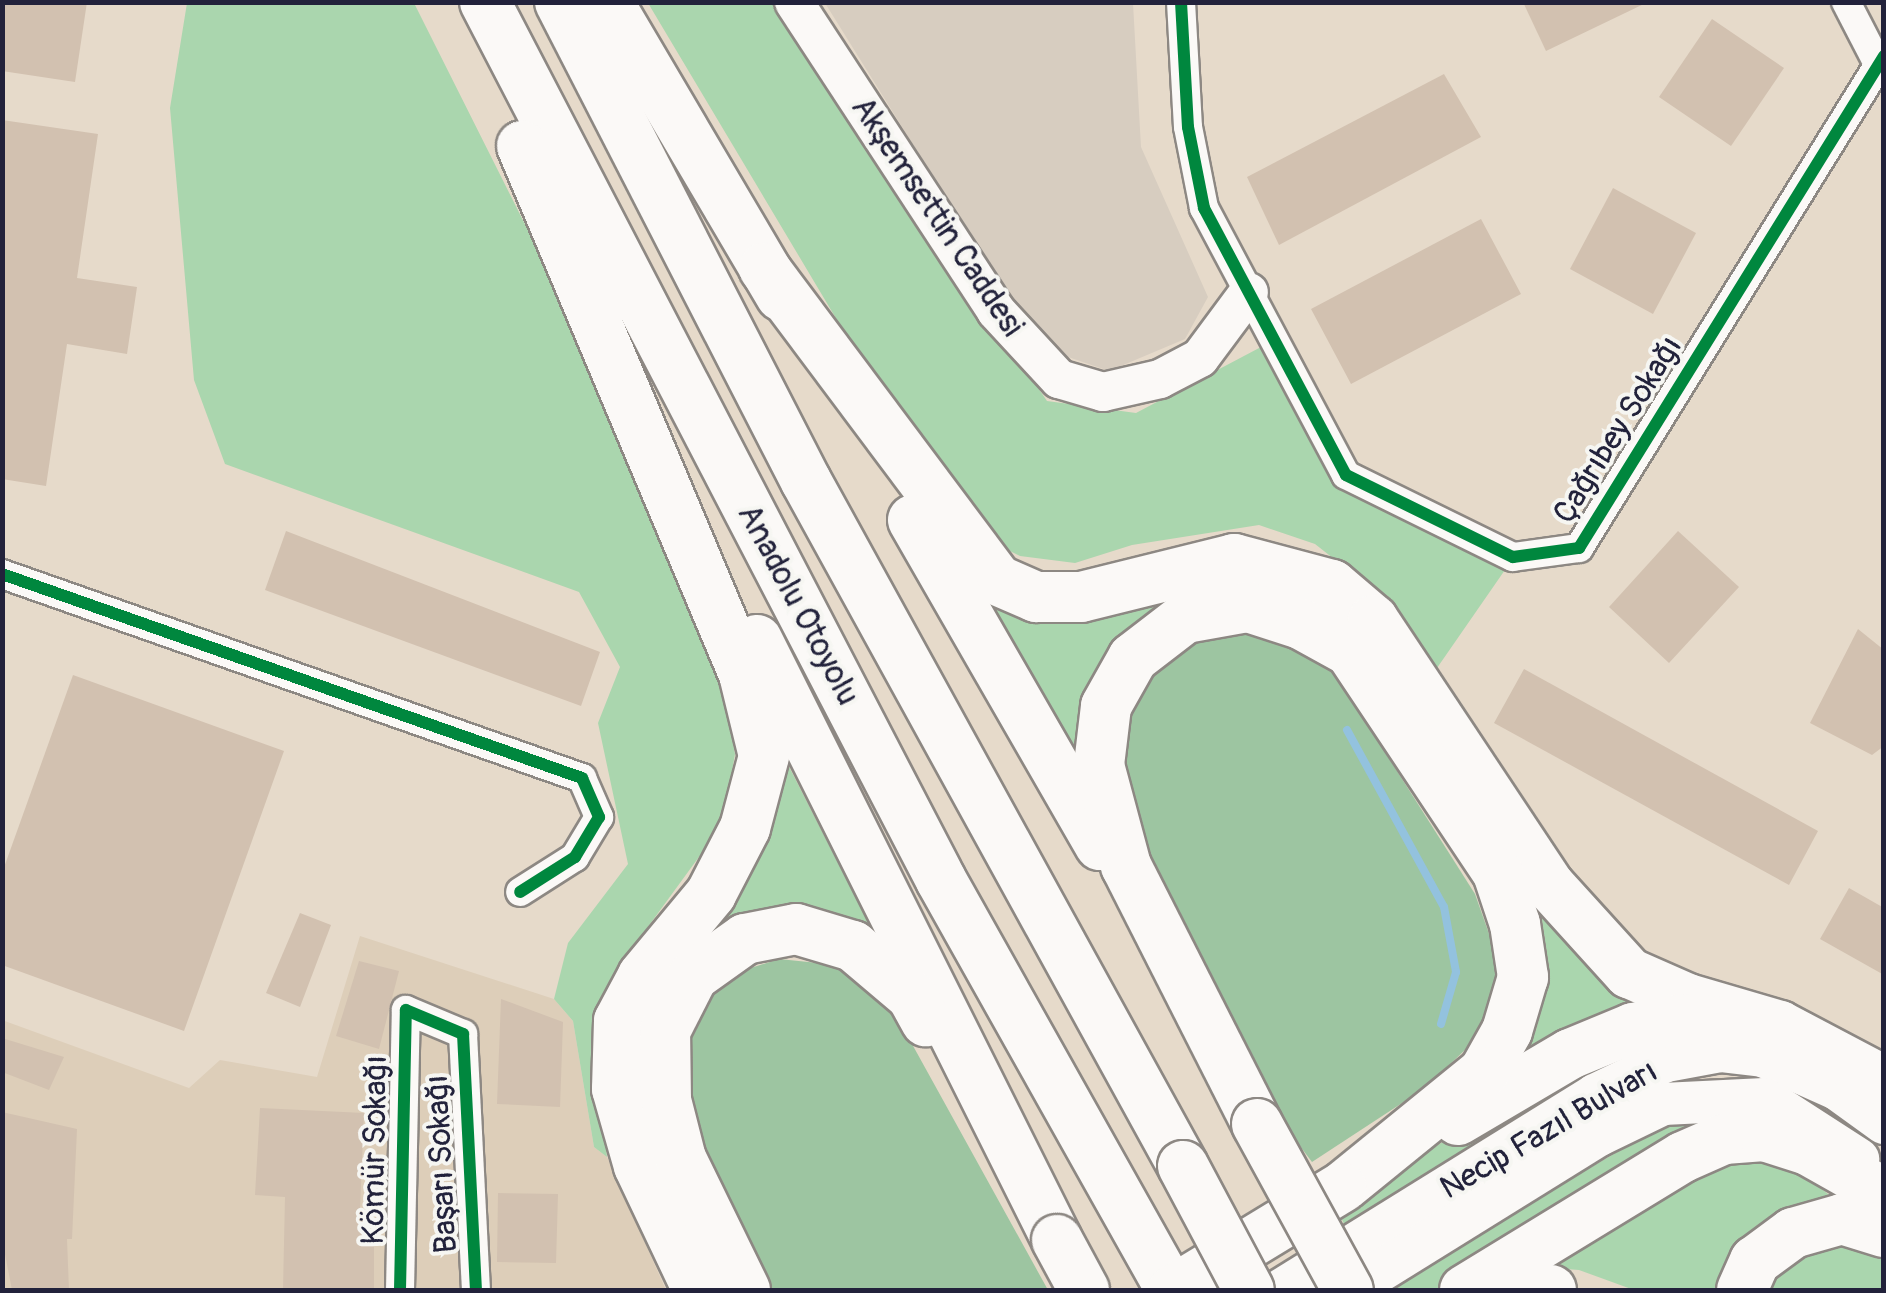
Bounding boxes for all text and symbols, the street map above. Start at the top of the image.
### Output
street label: Akşemsettin Caddesi [843,90,1031,344]
street label: Çağrıbey Sokağı [1545,329,1691,531]
street label: Anadolu Otoyolu [729,498,867,712]
street label: Necip Fazıl Bulvarı [1433,1052,1665,1208]
street label: Kömür Sokağı [354,1055,396,1245]
street label: Başarı Sokağı [418,1074,466,1254]

